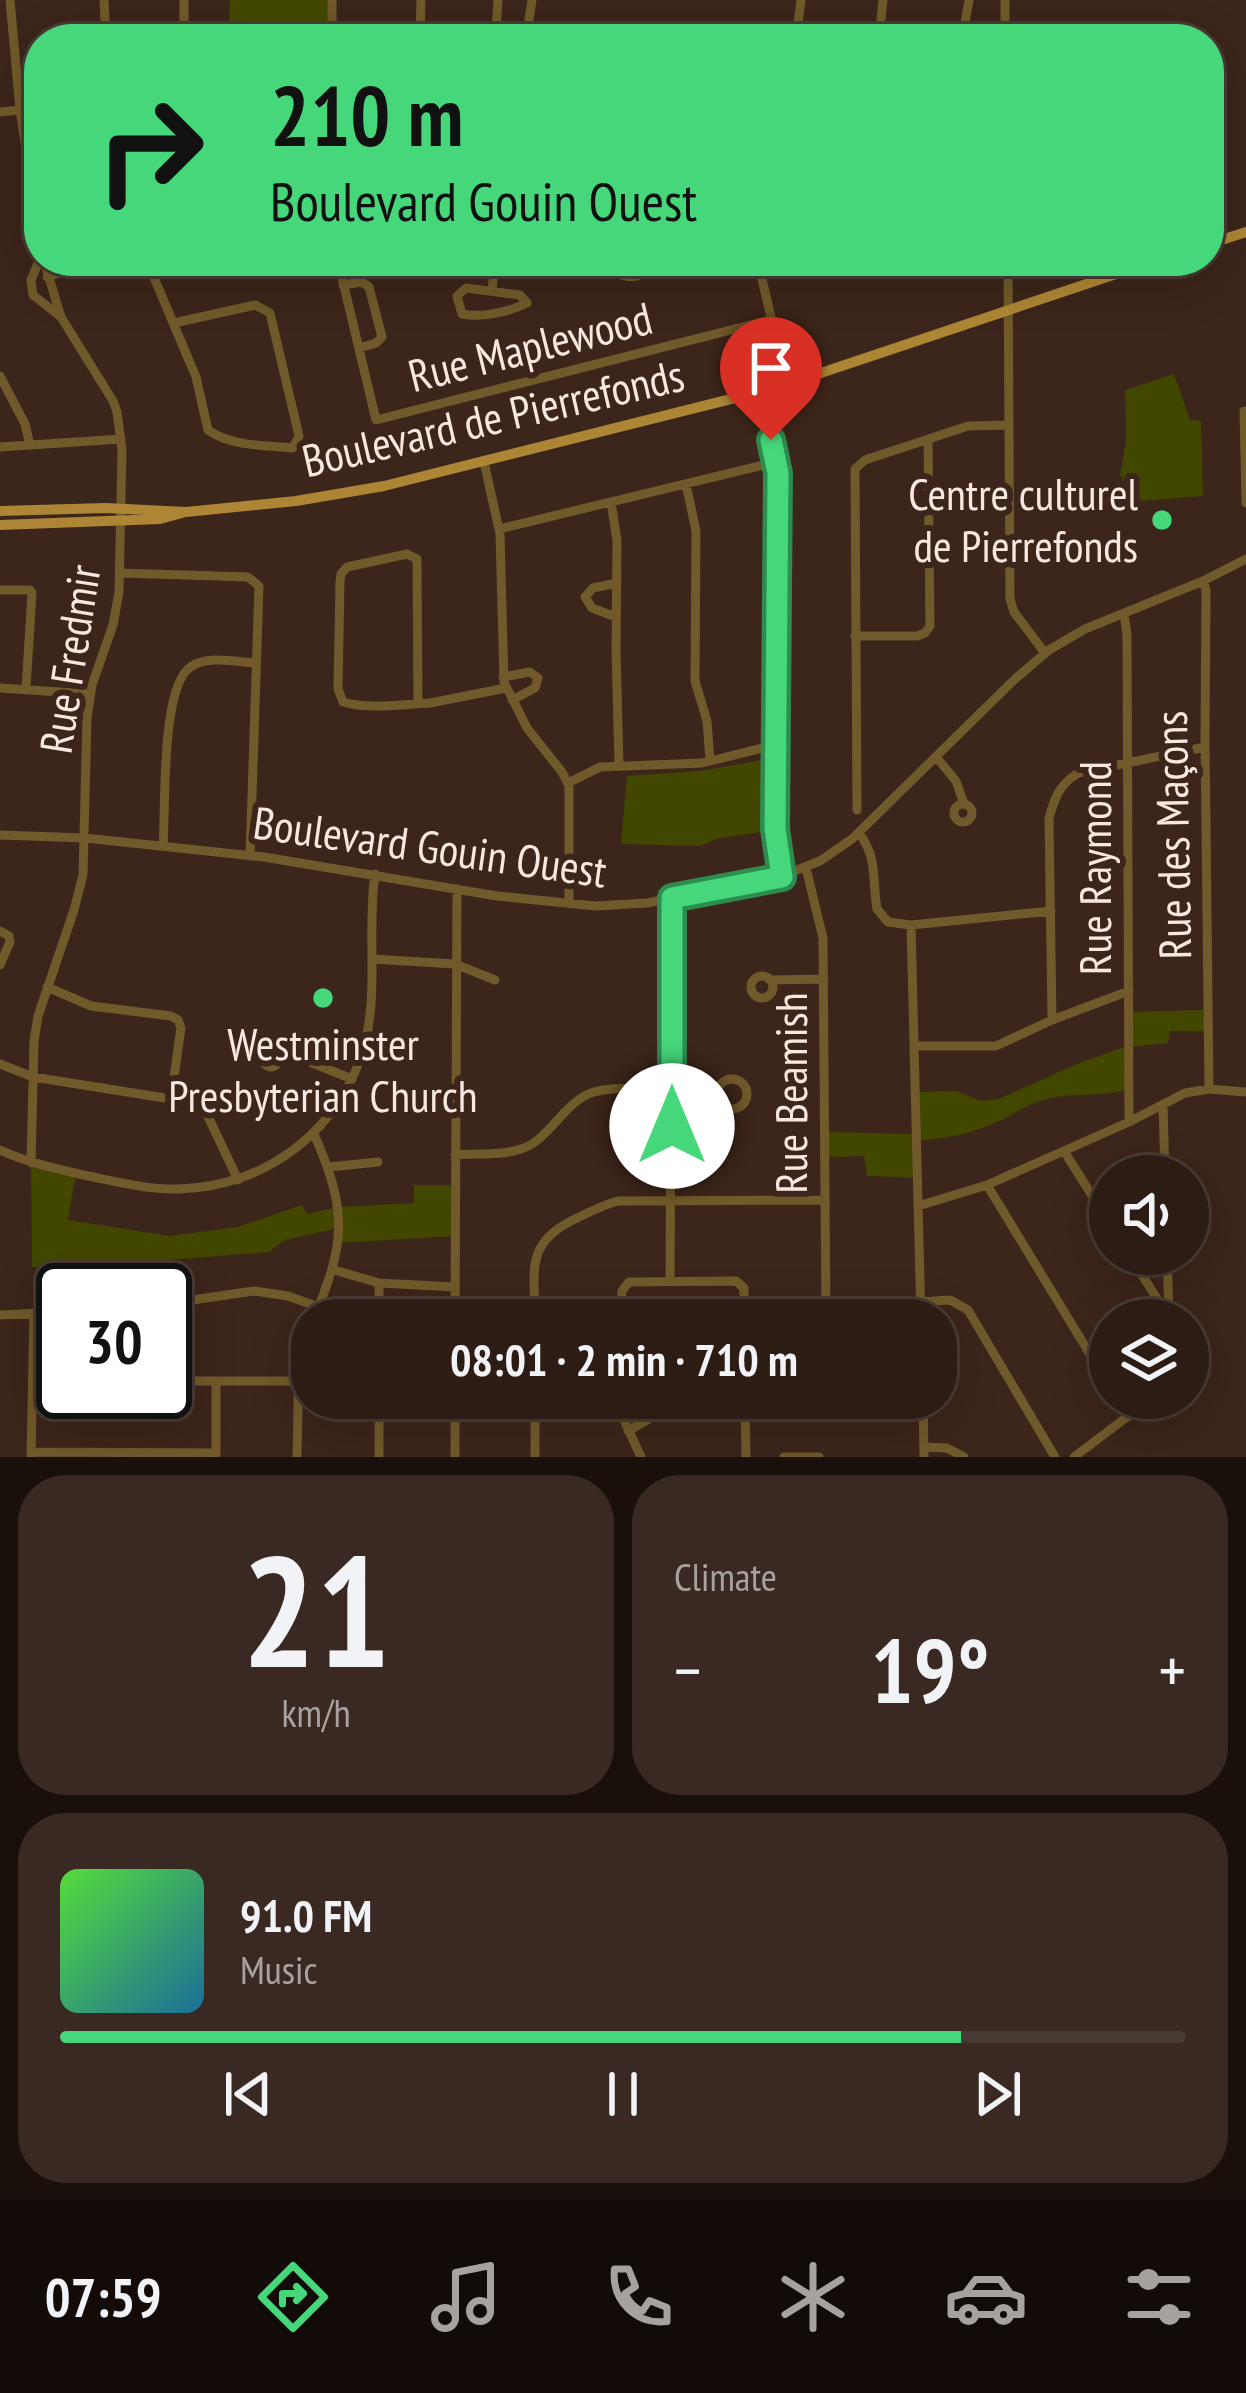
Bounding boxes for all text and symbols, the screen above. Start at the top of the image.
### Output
text: 210 m [270,60,463,169]
icon: right [72,72,228,228]
text: Boulevard Gouin Ouest [270,166,697,236]
street label: Rue Maplewood [402,288,657,404]
pin [720,317,822,440]
icon: arrive [738,335,804,401]
street label: Boulevard de Pierrefonds [296,345,689,489]
place label: Centre culturel de Pierrefonds [908,464,1139,574]
marker: Centre culturel de Pierrefonds [1149,507,1175,533]
street label: Rue Fredmir [26,560,113,757]
street label: Rue des Maçons [1141,710,1203,960]
street label: Rue Raymond [1065,761,1123,975]
street label: Boulevard Gouin Ouest [250,793,611,900]
marker: Westminster Presbyterian Church [310,985,336,1011]
street label: Rue Beamish [761,992,819,1194]
place label: Westminster Presbyterian Church [168,1014,478,1124]
position arrow [609,1063,735,1189]
map controls [1089,1155,1209,1419]
button: sound [1089,1155,1209,1275]
speed limit sign: 30 [36,1263,192,1419]
button: layers [1089,1299,1209,1419]
text: 08:01 · 2 min · 710 m [450,1330,798,1388]
text: 21 [241,1508,391,1710]
text: Climate [674,1551,777,1602]
text: 19° [871,1611,989,1728]
text: − [674,1627,701,1712]
text: + [1159,1627,1186,1712]
text: km/h [281,1687,351,1738]
text: 91.0 FM [240,1886,372,1944]
text: Music [240,1944,317,1995]
icon: previous [215,2061,281,2127]
icon: pause [590,2061,656,2127]
icon: next [965,2061,1031,2127]
icon: directions [251,2255,335,2339]
icon: music [424,2255,508,2339]
icon: phone [597,2255,681,2339]
icon: climate [771,2255,855,2339]
icon: car [944,2255,1028,2339]
icon: filters [1117,2255,1201,2339]
text: 07:59 [45,2262,161,2332]

